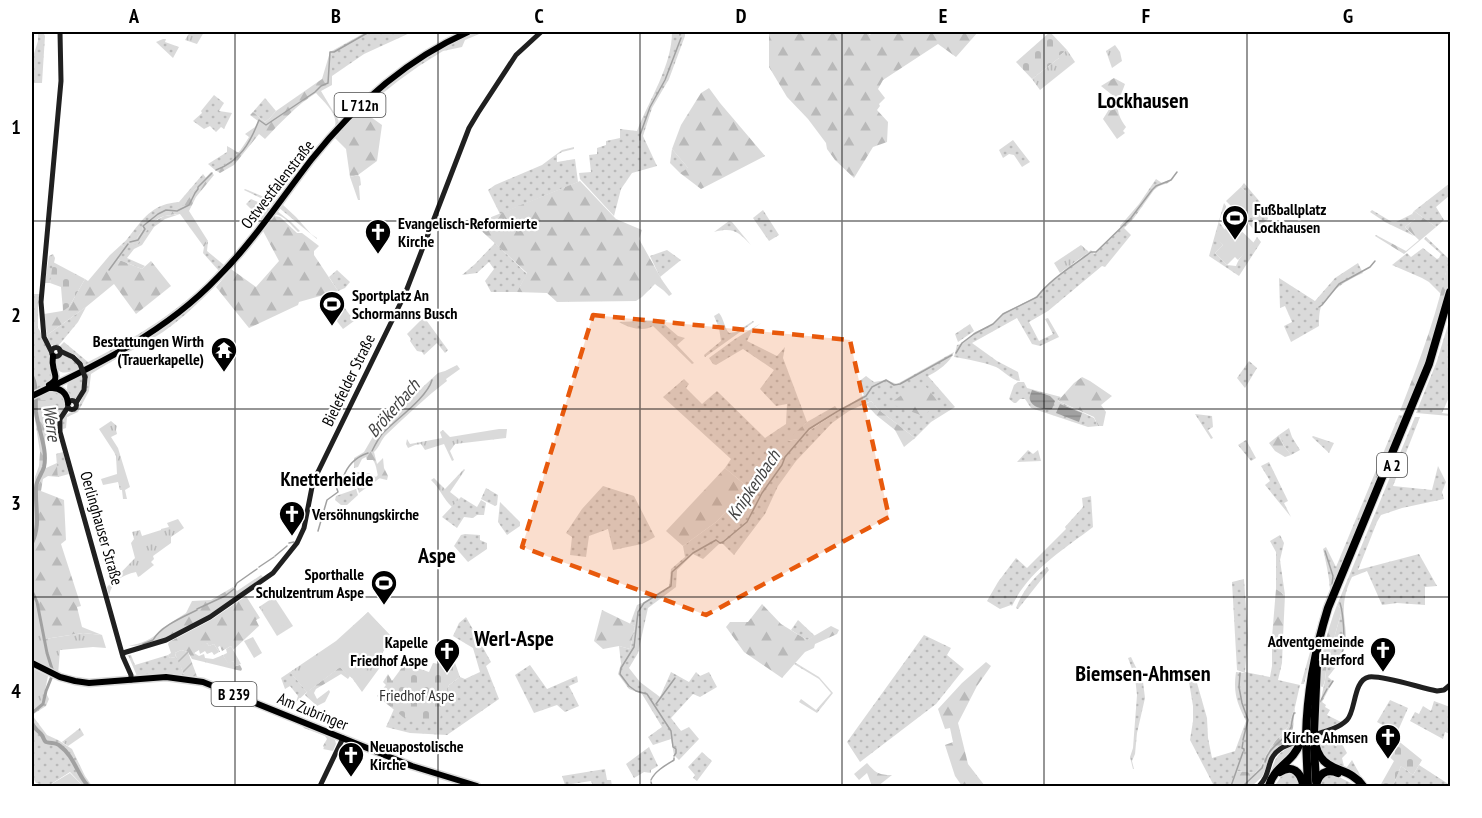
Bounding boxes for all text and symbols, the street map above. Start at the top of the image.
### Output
text: A [128,3,140,29]
text: B [331,3,341,29]
text: C [534,3,544,29]
text: D [736,3,747,29]
text: E [939,3,947,29]
text: F [1142,3,1150,29]
text: G [1343,3,1353,29]
district label: Lockhausen [1097,86,1189,114]
road number: L 712n [334,93,386,117]
text: 1 [11,114,21,140]
street label: Ostwestfalenstraße [236,136,318,232]
place label: Fußballplatz Lockhausen [1254,199,1326,237]
sports icon: Fußballplatz Lockhausen [1220,203,1250,241]
place label: Evangelisch-Reformierte Kirche [398,213,538,251]
church icon: Evangelisch-Reformierte Kirche [363,217,393,255]
place label: Sportplatz An Schormanns Busch [352,285,457,323]
sports icon: Sportplatz An Schormanns Busch [317,289,347,327]
text: 2 [11,302,21,328]
place label: Bestattungen Wirth (Trauerkapelle) [93,331,204,369]
street label: Bielefelder Straße [317,331,379,429]
temple icon: Bestattungen Wirth (Trauerkapelle) [209,335,239,373]
water label: Brökerbach [361,373,425,442]
water label: Werre [38,403,66,444]
water label: Knipkenbach [721,445,785,524]
road number: A 2 [1377,453,1407,477]
district label: Knetterheide [280,466,374,492]
street label: Oerlinghauser Straße [76,469,128,587]
text: 3 [11,490,21,516]
church icon: Versöhnungskirche [277,499,307,537]
place label: Versöhnungskirche [311,504,419,524]
district label: Aspe [417,541,456,569]
place label: Sporthalle Schulzentrum Aspe [256,564,364,602]
sports icon: Sporthalle Schulzentrum Aspe [369,568,399,606]
district label: Werl-Aspe [473,624,554,652]
place label: Adventgemeinde Herford [1267,631,1364,669]
place label: Kapelle Friedhof Aspe [350,632,428,670]
church icon: Adventgemeinde Herford [1368,635,1398,673]
church icon: Kapelle Friedhof Aspe [432,636,462,674]
district label: Biemsen-Ahmsen [1075,659,1211,687]
text: 4 [11,678,21,704]
road number: B 239 [212,682,256,706]
park label: Friedhof Aspe [379,685,455,705]
street label: Am Zubringer [275,688,352,734]
church icon: Kirche Ahmsen [1373,722,1403,760]
place label: Kirche Ahmsen [1284,727,1368,747]
place label: Neuapostolische Kirche [370,736,464,774]
church icon: Neuapostolische Kirche [336,740,366,778]

